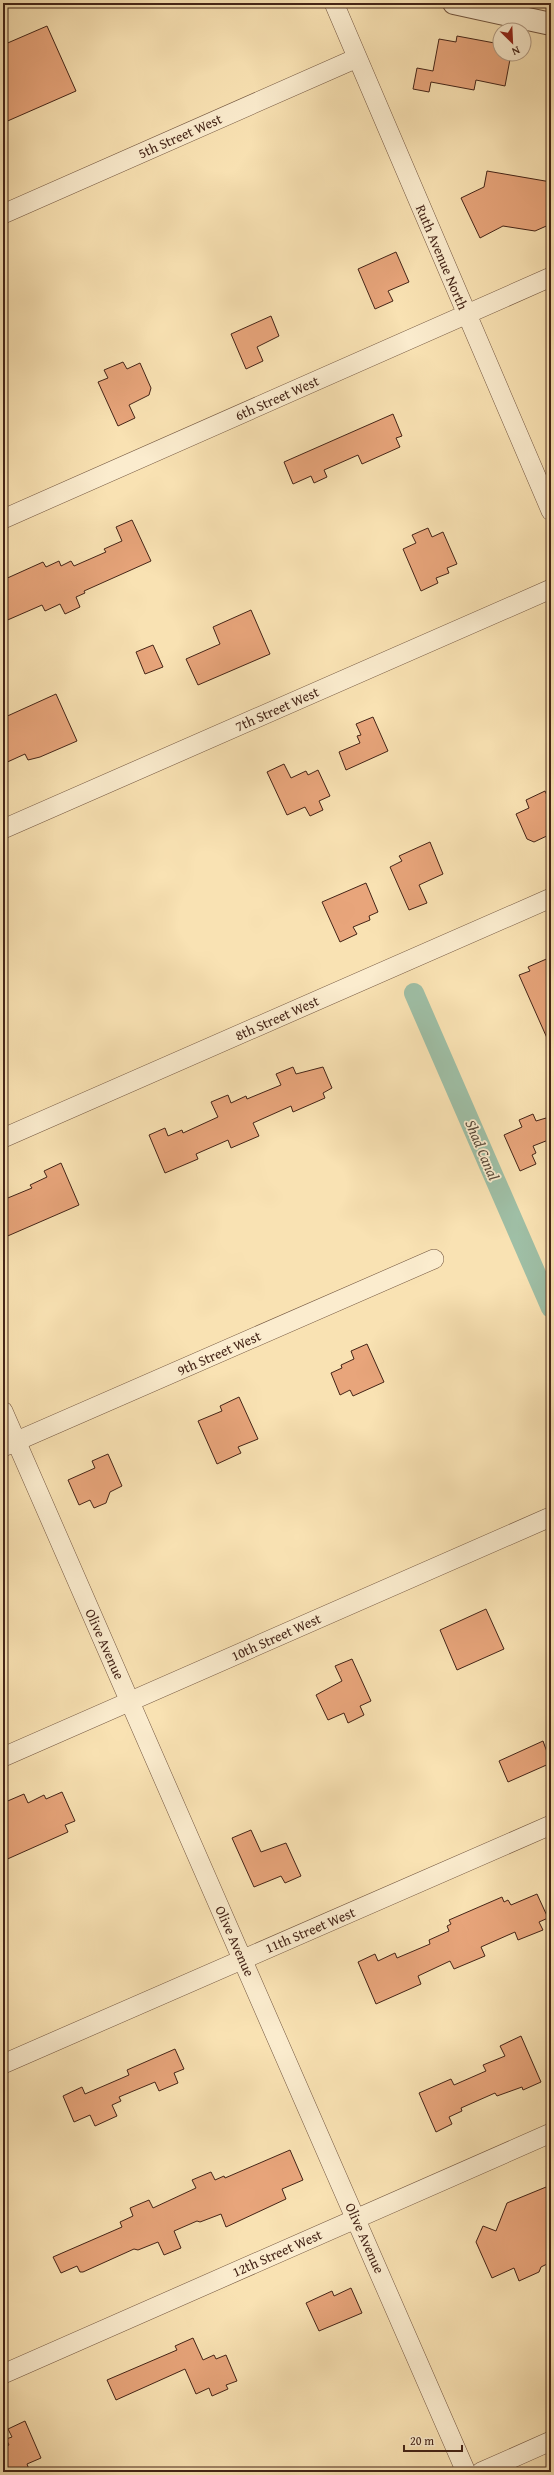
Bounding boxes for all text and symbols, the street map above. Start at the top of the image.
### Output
north arrow [492,22,532,62]
text: N [509,42,523,60]
street label: 5th Street West [135,109,225,163]
street label: Ruth Avenue North [411,201,473,313]
street label: 6th Street West [232,371,322,425]
street label: 7th Street West [232,682,322,736]
street label: 8th Street West [232,991,322,1045]
water label: Shad Canal [460,1116,505,1184]
street label: 9th Street West [174,1326,264,1380]
street label: Olive Avenue [80,1605,130,1683]
street label: 10th Street West [228,1608,324,1666]
street label: Olive Avenue [210,1902,260,1980]
street label: 11th Street West [262,1902,358,1958]
street label: Olive Avenue [340,2199,390,2277]
street label: 12th Street West [229,2224,325,2282]
scale bar [404,2427,462,2453]
text: 20 m [410,2432,434,2449]

